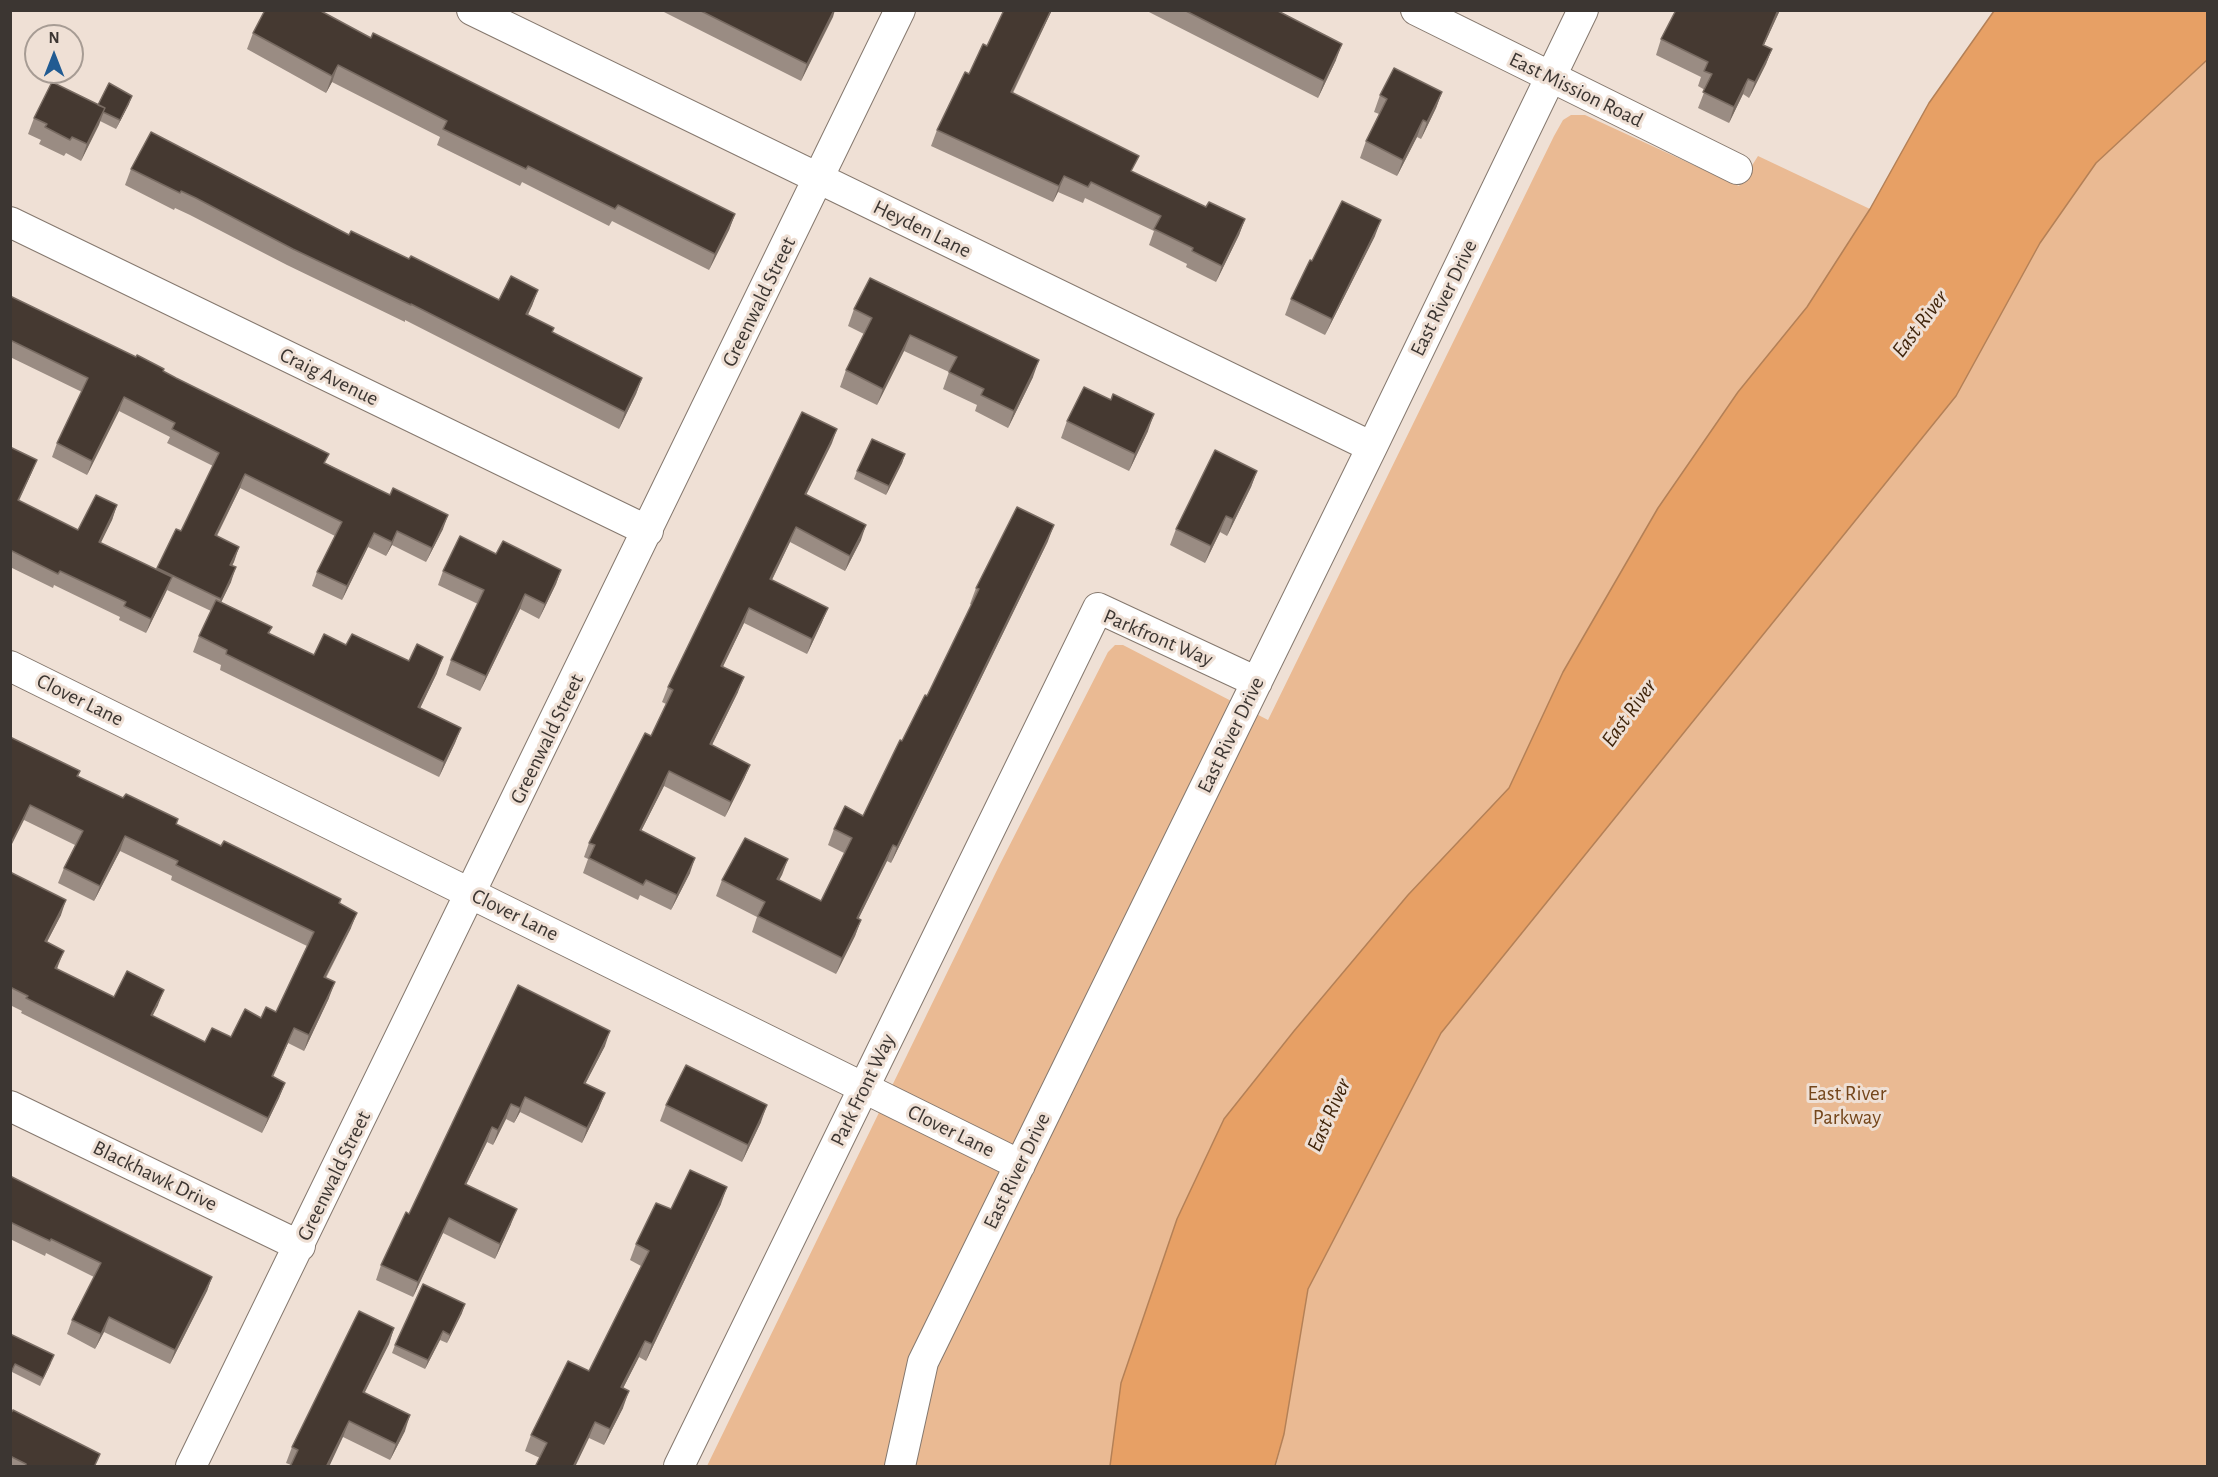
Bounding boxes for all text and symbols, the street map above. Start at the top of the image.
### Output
north arrow [24,24,84,84]
text: N [48,30,60,46]
street label: East Mission Road [1505,47,1647,133]
street label: Heyden Lane [869,194,975,264]
street label: Greenwald Street [717,233,801,371]
street label: East River Drive [1405,236,1483,360]
water label: East River [1886,285,1954,363]
street label: Craig Avenue [275,342,383,412]
street label: Parkfront Way [1099,604,1217,672]
street label: Clover Lane [33,668,127,732]
street label: Greenwald Street [505,670,589,808]
street label: East River Drive [1192,673,1270,797]
water label: East River [1596,674,1662,752]
street label: Clover Lane [468,883,562,947]
street label: Park Front Way [825,1030,901,1150]
water label: East River [1301,1074,1357,1156]
park label: East River Parkway [1807,1081,1887,1131]
street label: Clover Lane [904,1099,998,1163]
street label: Greenwald Street [292,1107,376,1245]
street label: East River Drive [978,1109,1056,1233]
street label: Blackhawk Drive [89,1135,221,1217]

